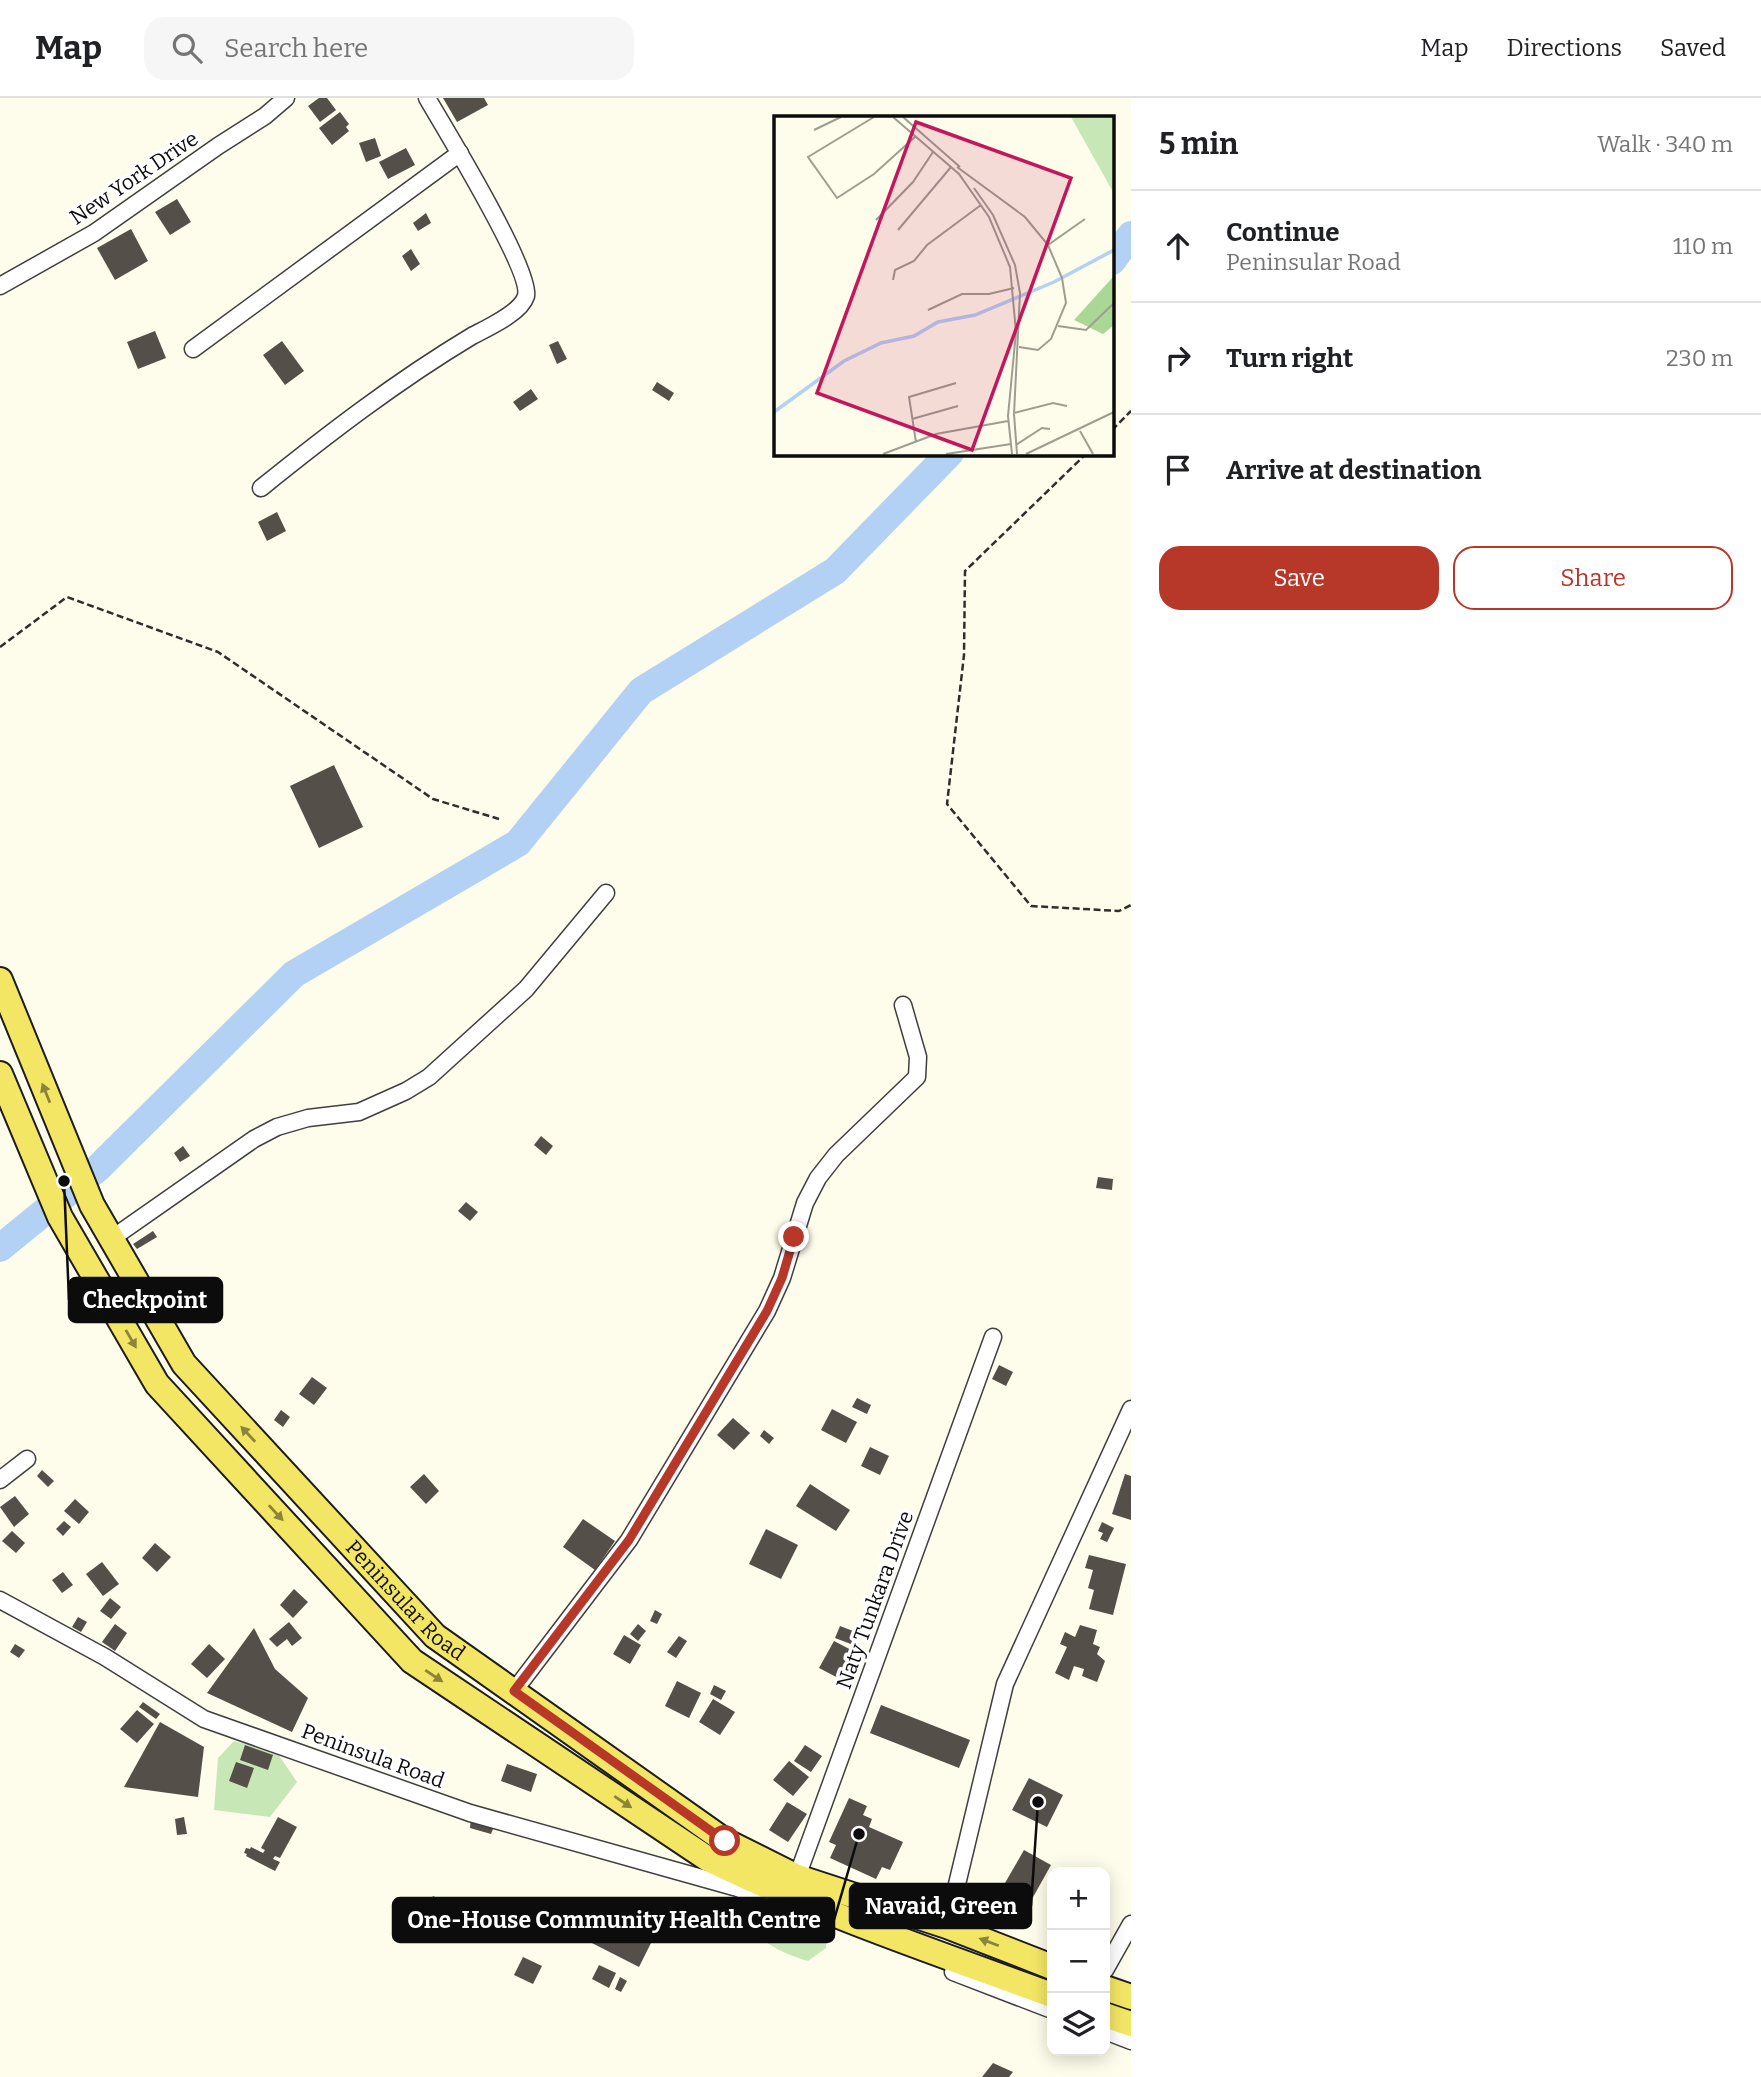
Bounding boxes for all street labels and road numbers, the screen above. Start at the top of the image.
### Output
street label: New York Drive [65,126,203,230]
street label: Naty Tunkara Drive [831,1507,919,1693]
street label: Peninsular Road [340,1535,470,1666]
street label: Peninsula Road [298,1718,448,1794]

